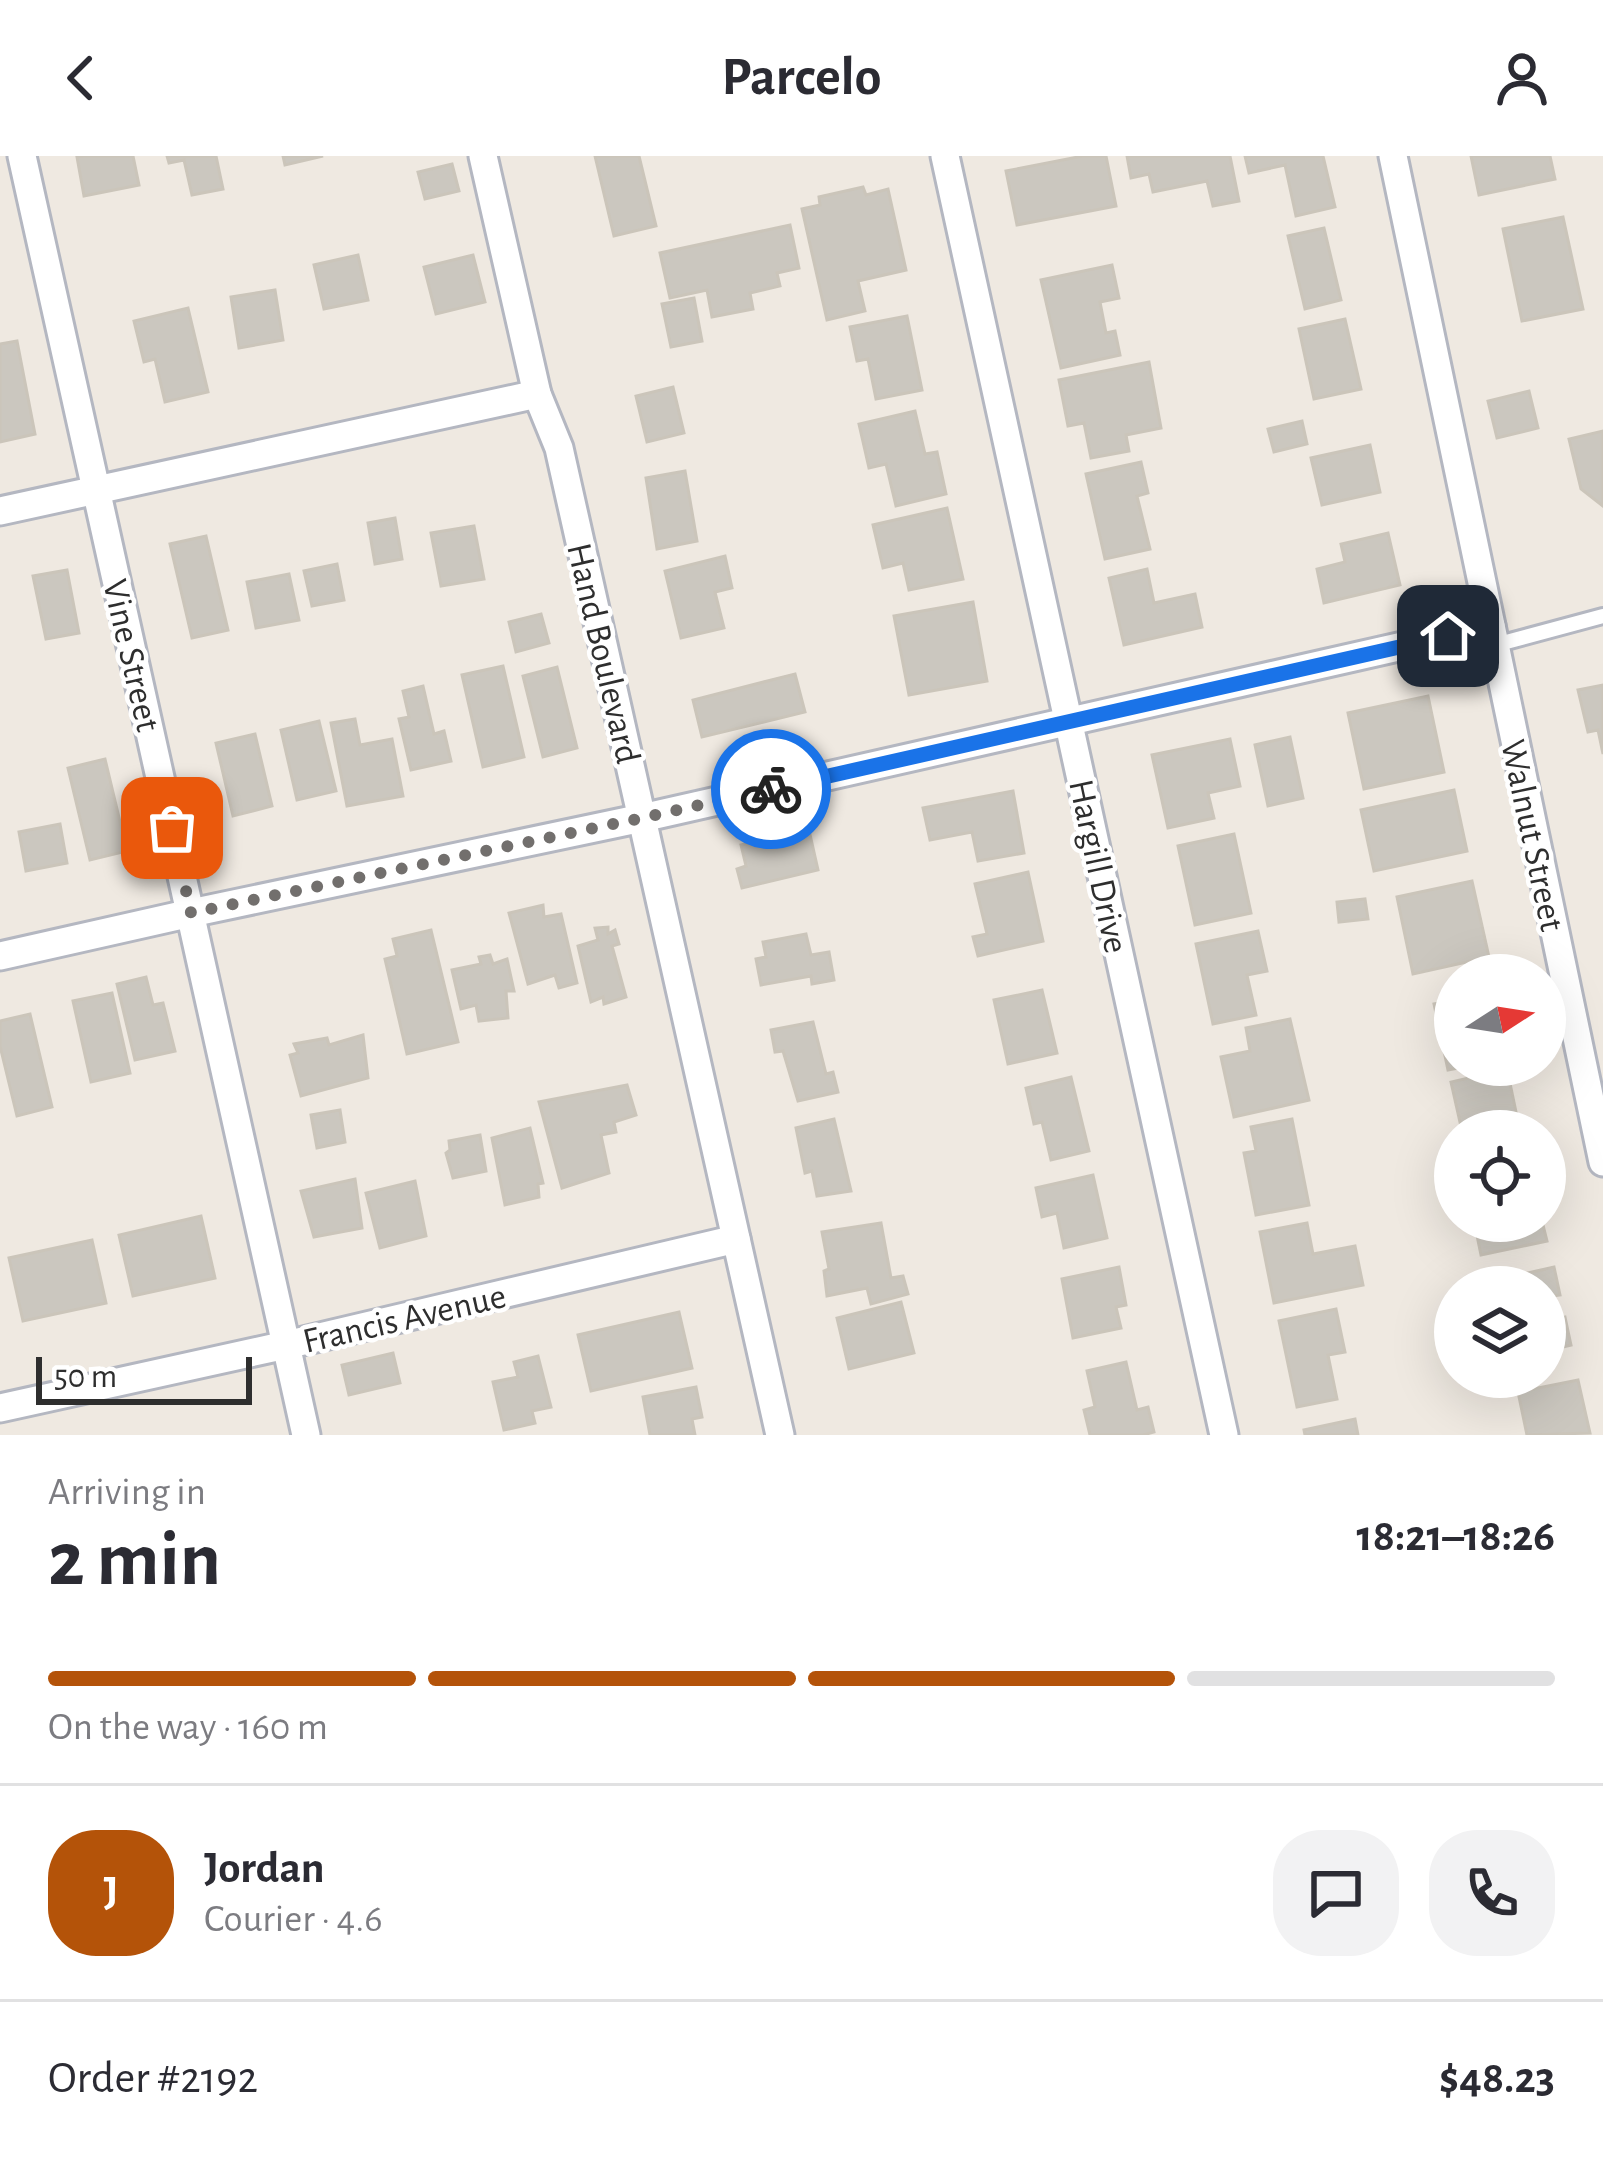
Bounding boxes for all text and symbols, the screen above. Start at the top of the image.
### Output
icon: back [48,45,114,111]
icon: person [1489,45,1555,111]
text: Parcelo [721,51,882,105]
street label: Hand Boulevard [560,540,646,767]
street label: Vine Street [96,576,166,735]
pin [1397,585,1499,687]
icon: home [1415,603,1481,669]
courier [711,729,831,849]
street label: Walnut Street [1494,736,1570,935]
icon: bike [738,756,804,822]
street label: Hargill Drive [1062,776,1134,957]
pin [121,777,223,879]
icon: bag [139,795,205,861]
north arrow [1434,954,1566,1086]
map controls [1434,954,1566,1398]
button: locate [1434,1110,1566,1242]
button: layers [1434,1266,1566,1398]
street label: Francis Avenue [299,1278,509,1360]
scale bar [36,1351,252,1404]
text: 50 m [54,1361,117,1394]
text: Arriving in [48,1473,206,1512]
text: 18:21–18:26 [1357,1514,1555,1559]
text: 2 min [48,1522,221,1600]
text: On the way · 160 m [48,1708,328,1747]
button: chat [1273,1830,1399,1956]
button: phone [1429,1830,1555,1956]
text: Jordan [204,1846,325,1891]
text: J [103,1870,119,1915]
text: Courier · 4.6 [204,1900,383,1939]
text: Order #2192 [48,2056,258,2101]
text: $48.23 [1439,2056,1555,2101]

